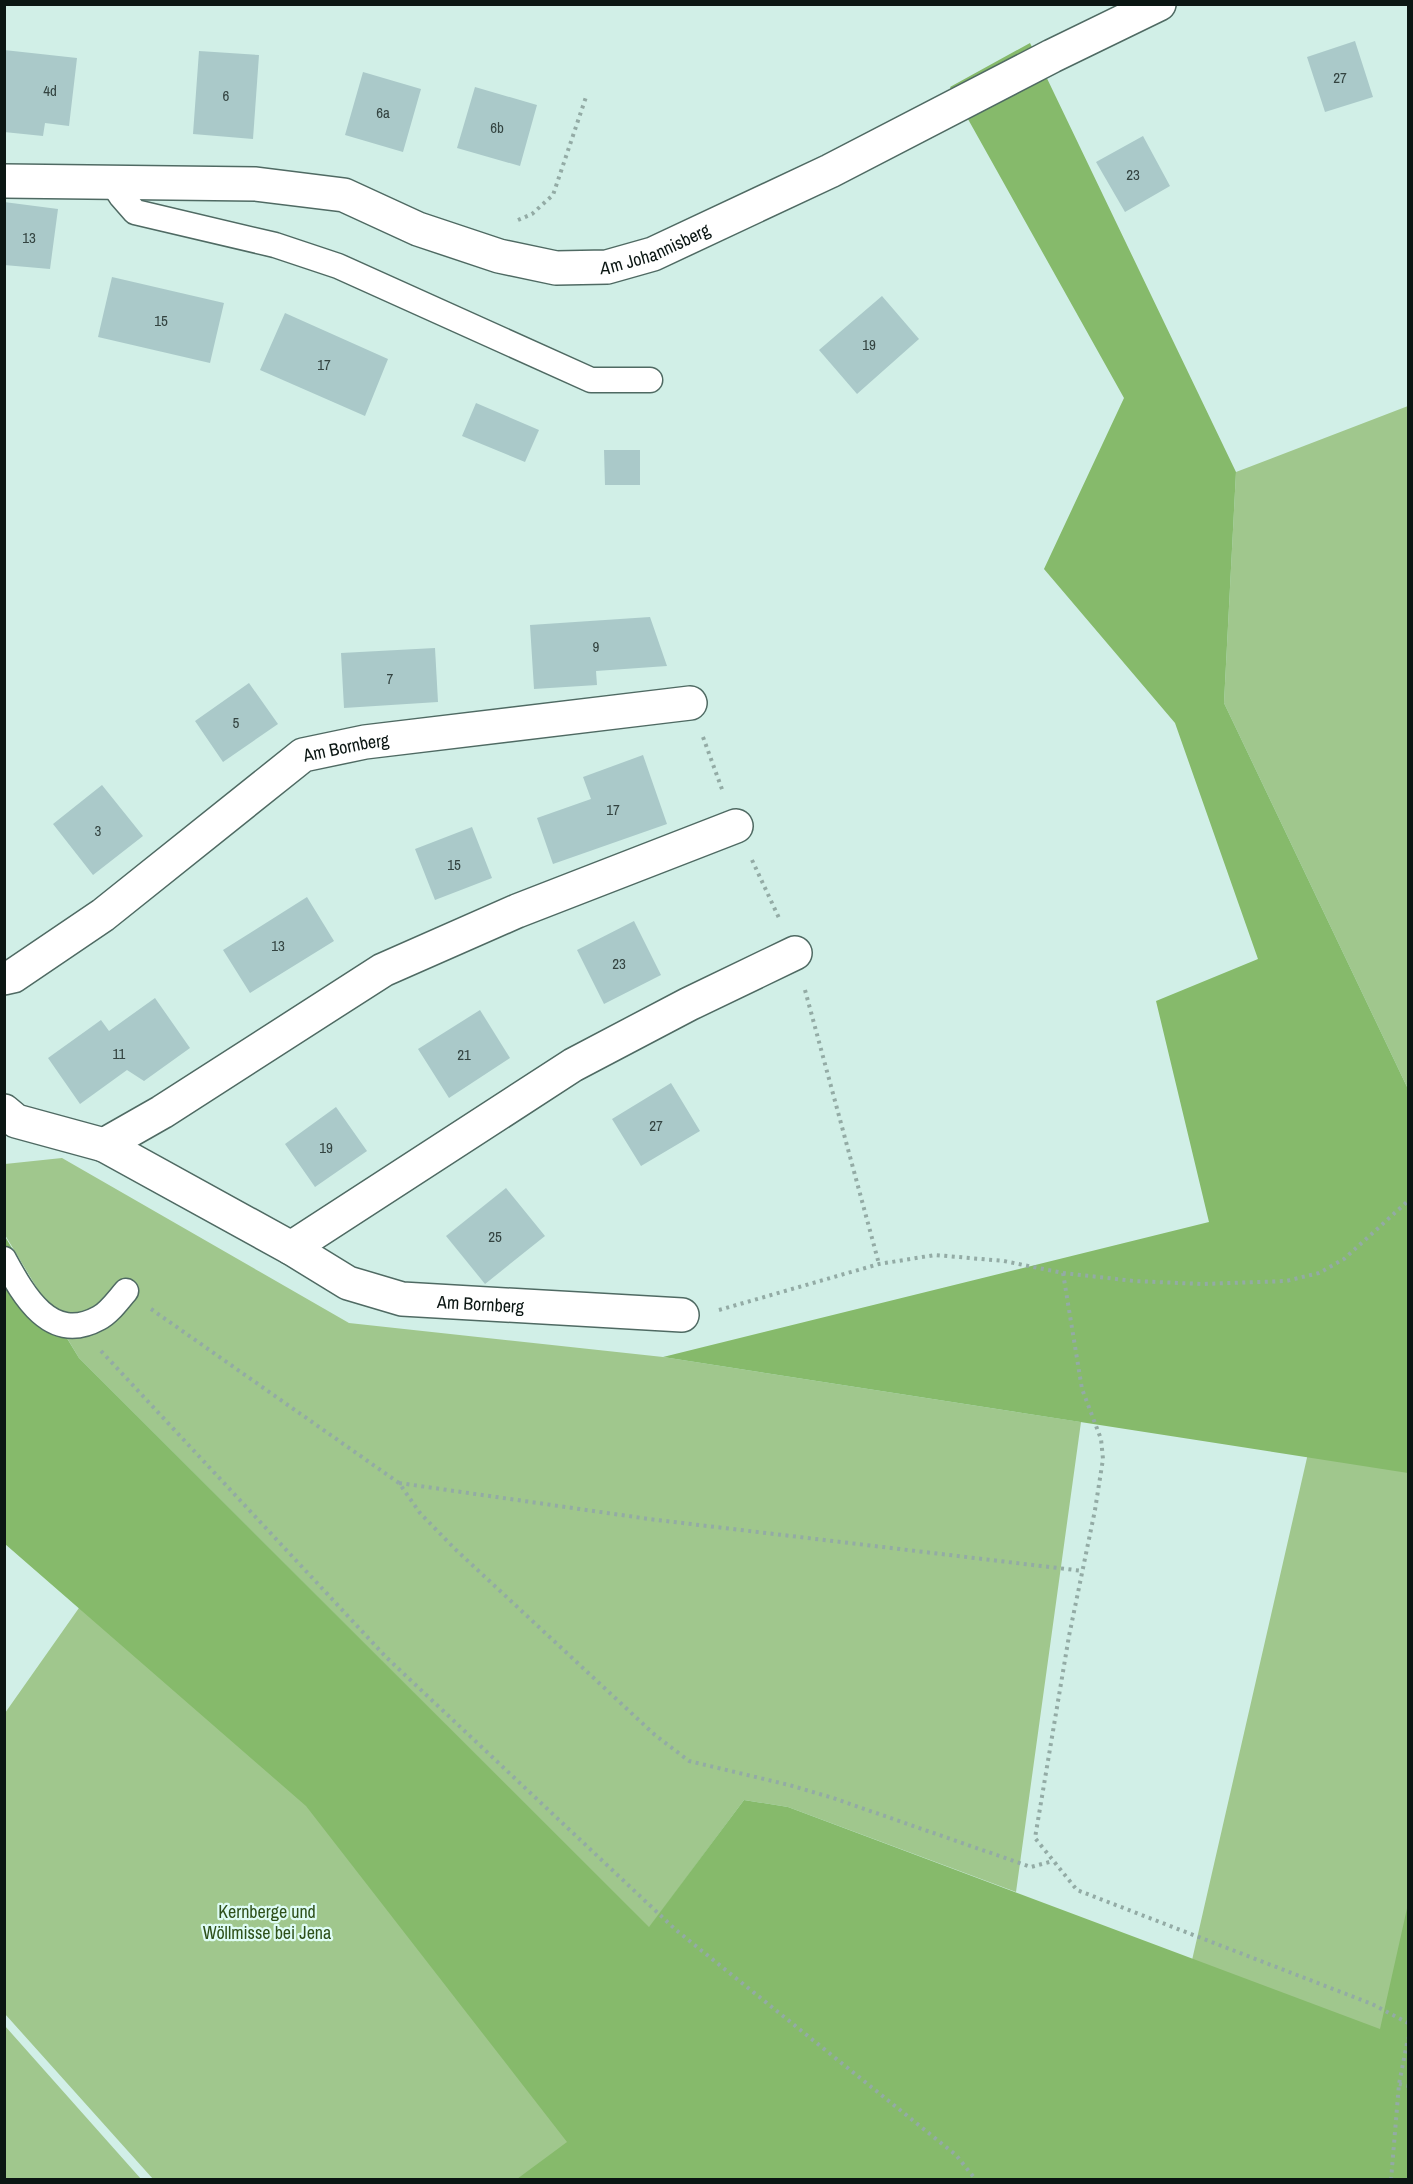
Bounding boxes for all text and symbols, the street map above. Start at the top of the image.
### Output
house number: 27 [1333,67,1347,88]
house number: 4d [43,80,57,101]
house number: 6 [223,85,230,106]
house number: 6a [376,102,390,123]
house number: 6b [490,117,504,138]
house number: 23 [1126,164,1140,185]
street label: Am Johannisberg [599,216,715,280]
house number: 13 [22,227,36,248]
house number: 15 [154,310,168,331]
house number: 19 [862,334,876,355]
house number: 17 [317,354,331,375]
house number: 9 [593,636,600,657]
house number: 7 [387,668,394,689]
house number: 5 [233,712,240,733]
street label: Am Bornberg [300,727,391,767]
house number: 17 [606,799,620,820]
house number: 3 [95,820,102,841]
house number: 15 [447,854,461,875]
house number: 13 [271,935,285,956]
house number: 23 [612,953,626,974]
house number: 11 [113,1043,126,1064]
house number: 21 [457,1044,471,1065]
house number: 27 [649,1115,663,1136]
house number: 19 [319,1137,333,1158]
house number: 25 [488,1226,502,1247]
street label: Am Bornberg [435,1288,526,1319]
park label: Kernberge und Wöllmisse bei Jena [203,1899,331,1945]

